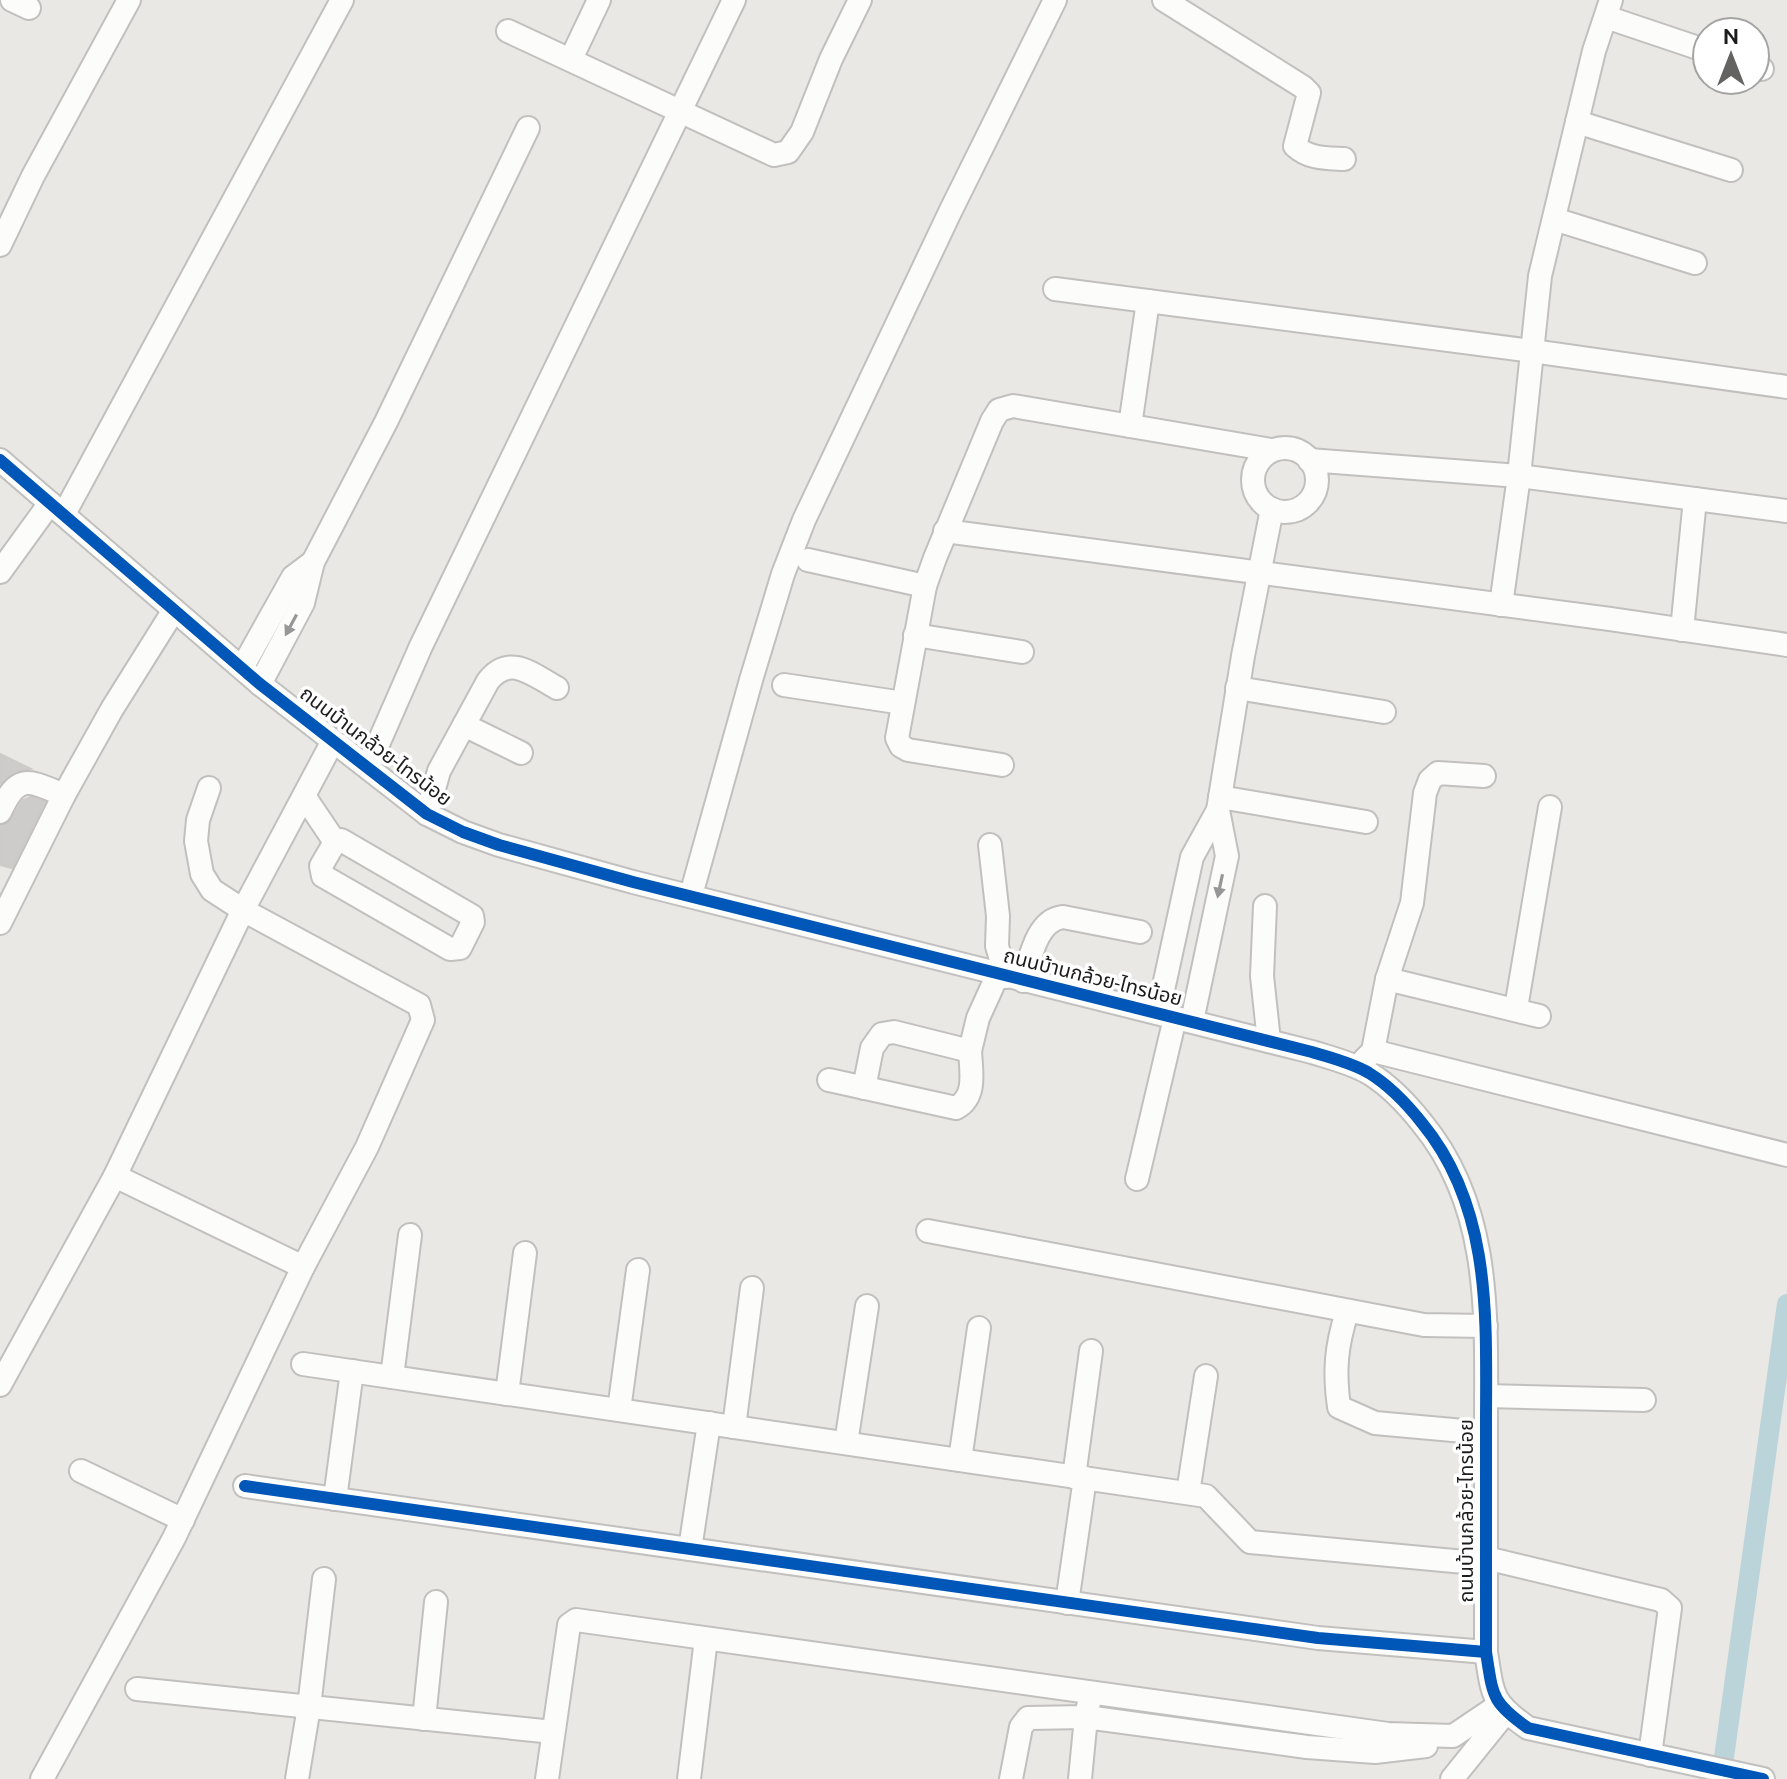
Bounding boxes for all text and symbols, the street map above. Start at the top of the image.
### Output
north arrow [1691,16,1771,96]
text: N [1723,23,1739,48]
one-way arrow [285,614,299,636]
street label: ถนนบ้านกล้วย-ไทรน้อย [296,681,457,810]
one-way arrow [1213,874,1226,899]
street label: ถนนบ้านกล้วย-ไทรน้อย [1001,943,1185,1010]
street label: ถนนบ้านกล้วย-ไทรน้อย [1454,1419,1477,1603]

